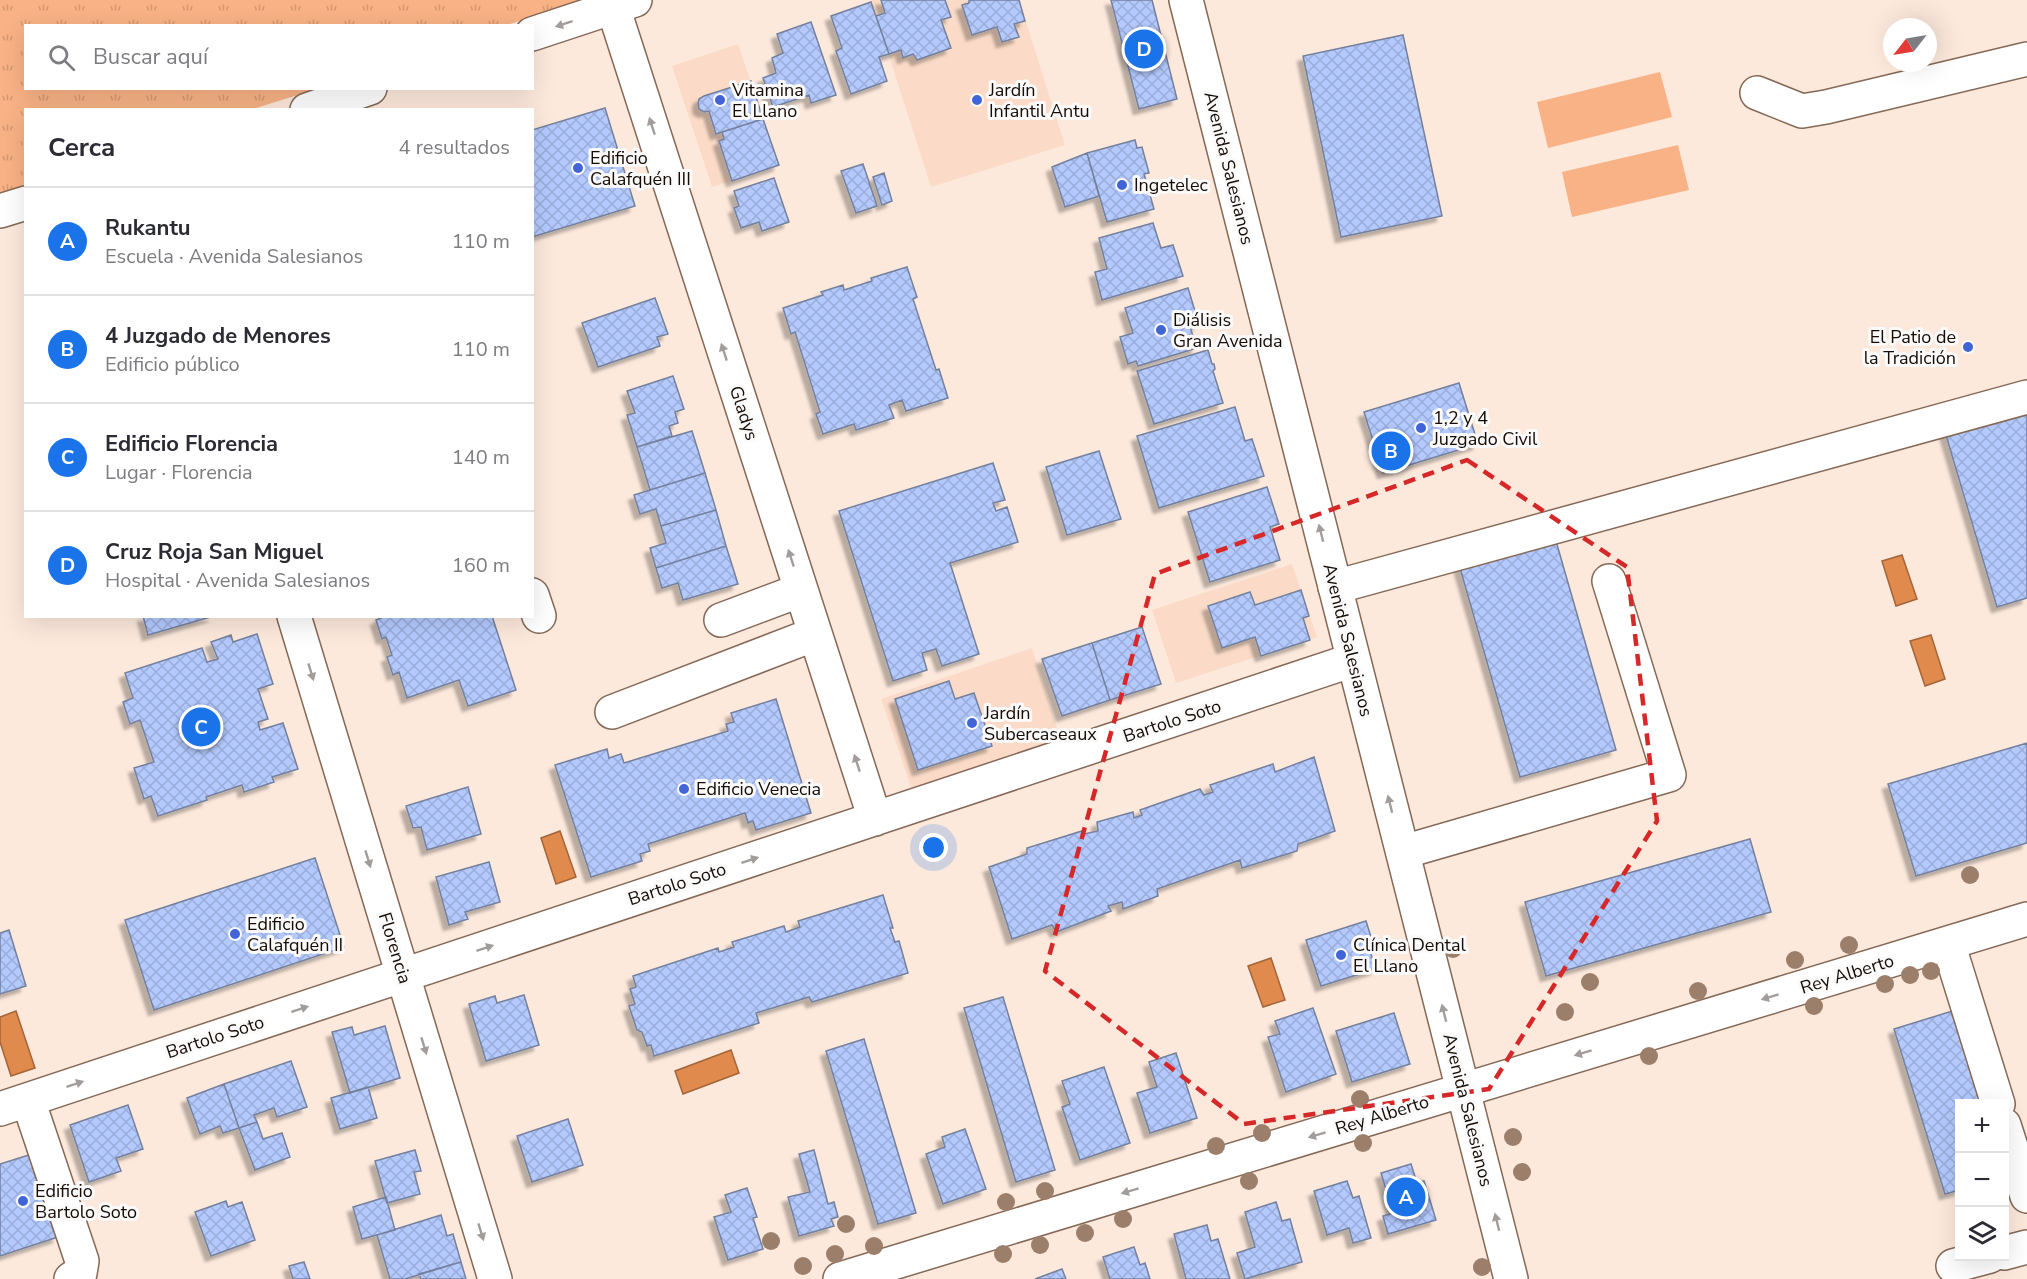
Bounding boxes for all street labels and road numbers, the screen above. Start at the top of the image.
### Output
street label: Avenida Salesianos [1198,89,1260,247]
street label: Gladys [724,383,764,443]
street label: Avenida Salesianos [1317,561,1379,719]
street label: Bartolo Soto [1120,694,1224,748]
street label: Bartolo Soto [625,857,729,911]
street label: Florencia [373,909,417,987]
street label: Rey Alberto [1797,948,1897,1000]
street label: Bartolo Soto [163,1010,267,1064]
street label: Avenida Salesianos [1437,1031,1499,1189]
street label: Rey Alberto [1332,1089,1432,1141]

